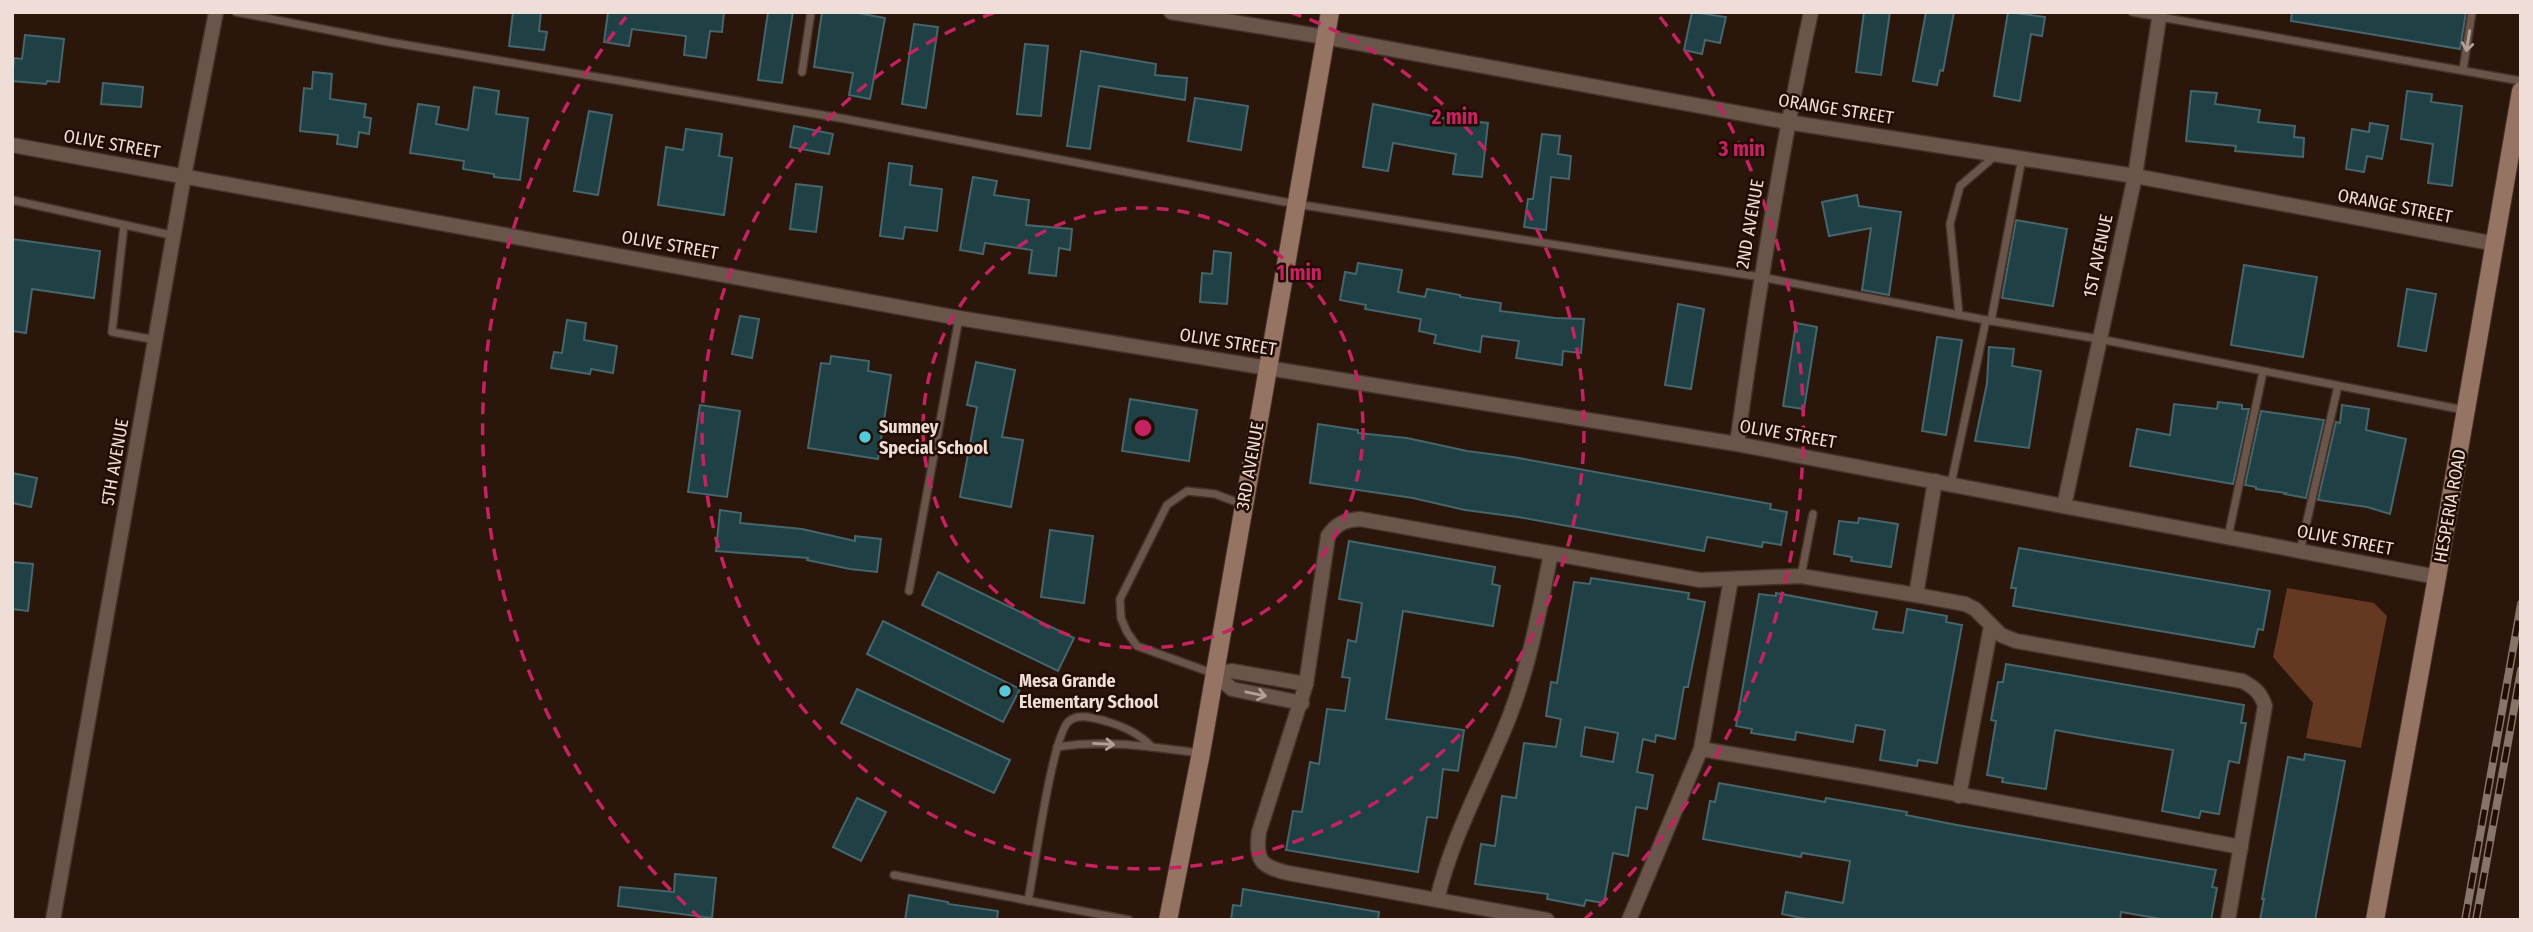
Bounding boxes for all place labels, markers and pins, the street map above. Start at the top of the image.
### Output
place label: Sumney Special School [879,416,988,459]
centre of rings [1131,416,1155,440]
marker: Sumney Special School [857,429,873,445]
place label: Mesa Grande Elementary School [1019,670,1158,713]
marker: Mesa Grande Elementary School [997,683,1013,699]

